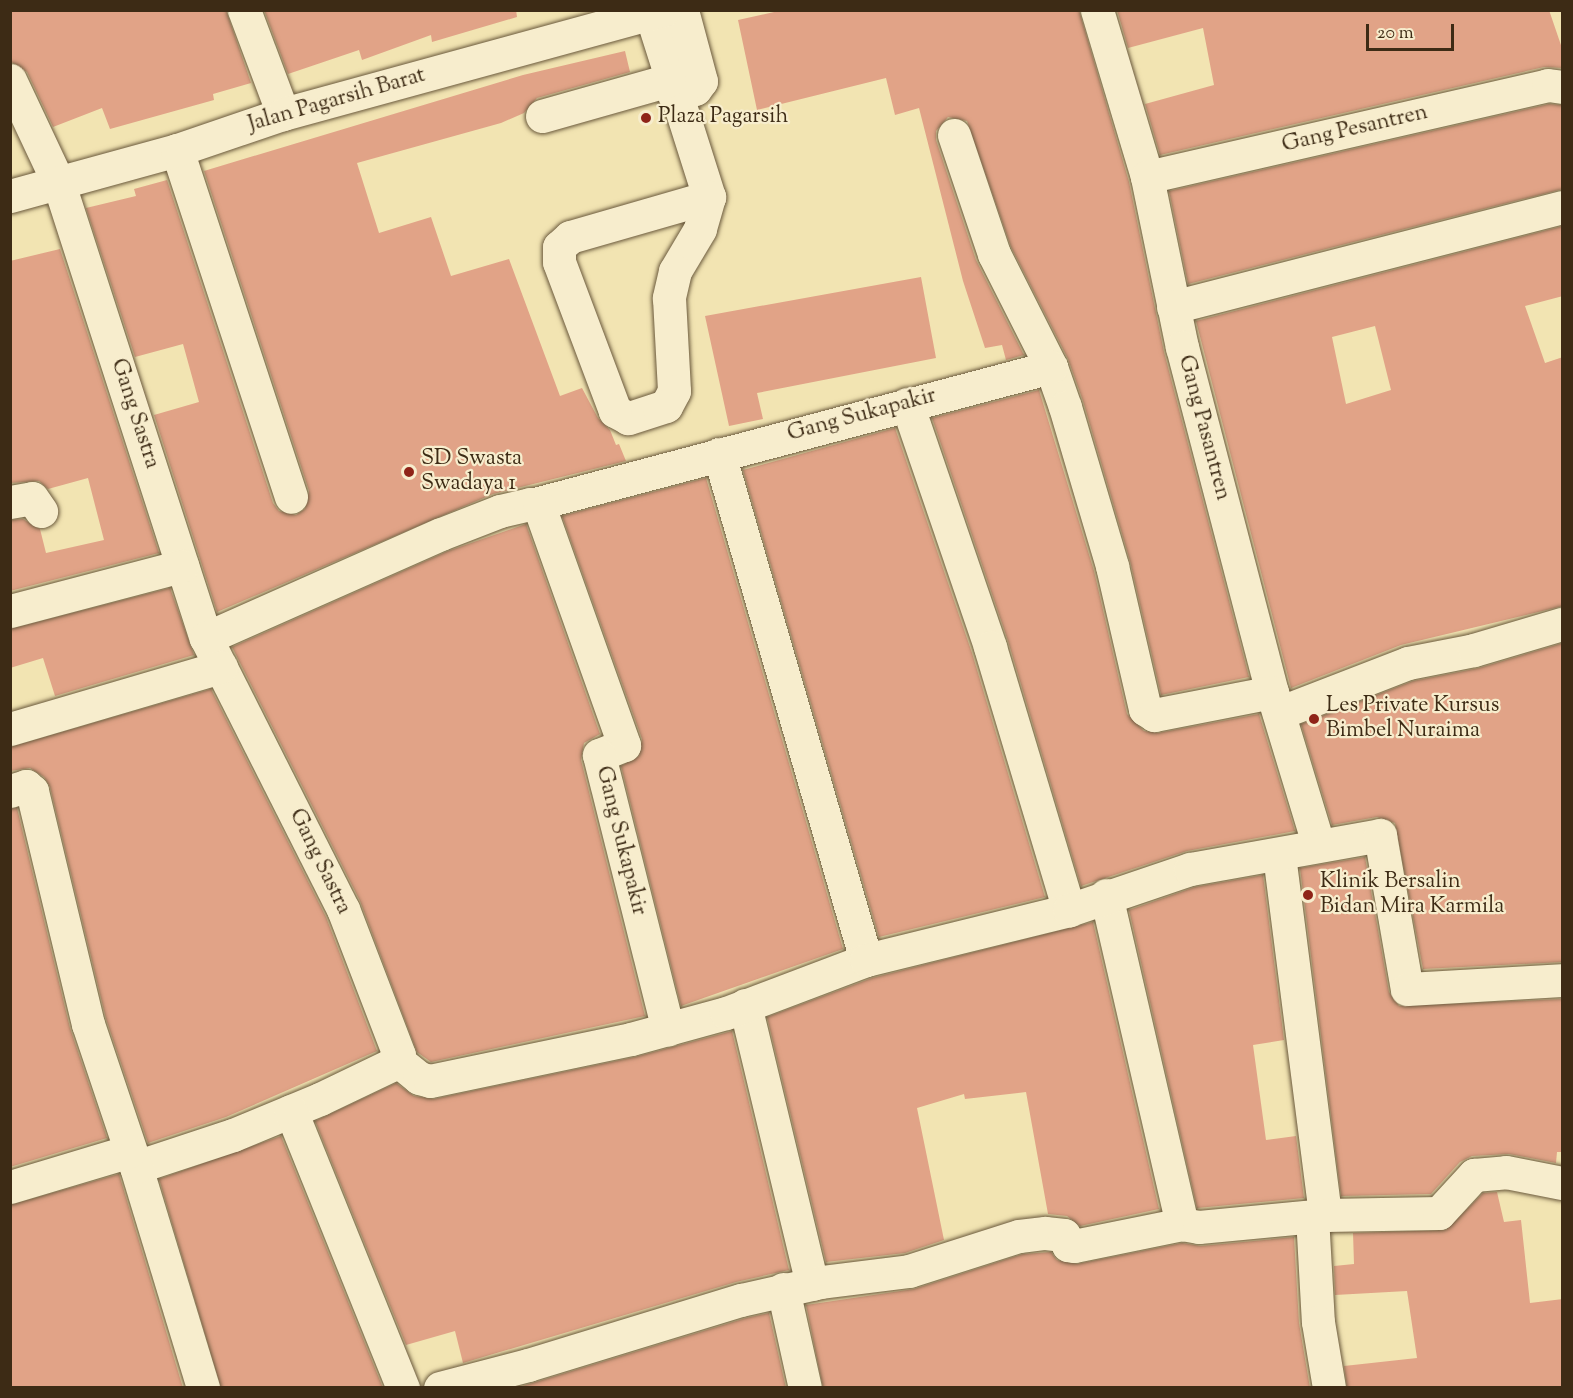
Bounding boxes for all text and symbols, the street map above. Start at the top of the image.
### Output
scale bar [1369,12,1458,50]
text: 20 m [1377,21,1414,47]
street label: Jalan Pagarsih Barat [245,63,429,139]
street label: Gang Pesantren [1280,100,1430,160]
place label: Plaza Pagarsih [658,105,788,131]
marker: Plaza Pagarsih [639,111,653,125]
street label: Gang Pasantren [1171,353,1235,503]
street label: Gang Sastra [104,356,164,472]
street label: Gang Sukapakir [785,383,939,449]
place label: SD Swasta Swadaya 1 [421,446,522,498]
marker: SD Swasta Swadaya 1 [402,465,416,479]
place label: Les Private Kursus Bimbel Nuraima [1326,693,1499,744]
marker: Les Private Kursus Bimbel Nuraima [1307,712,1321,726]
street label: Gang Sukapakir [589,764,651,918]
street label: Gang Sastra [282,805,356,919]
place label: Klinik Bersalin Bidan Mira Karmila [1320,869,1504,920]
marker: Klinik Bersalin Bidan Mira Karmila [1301,888,1315,902]

